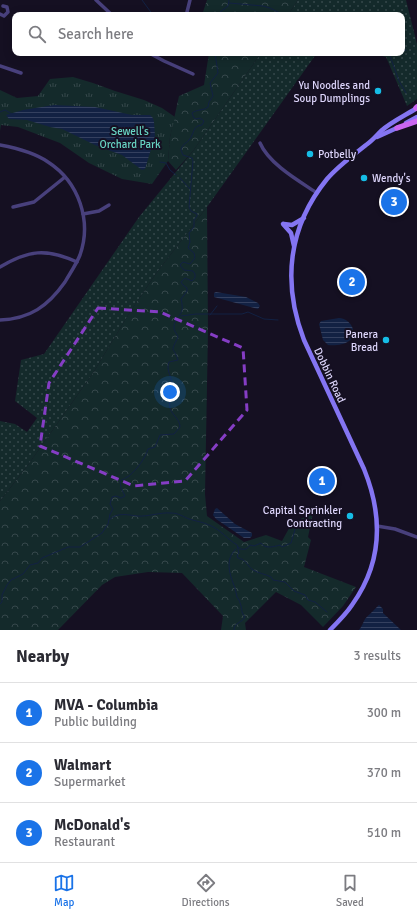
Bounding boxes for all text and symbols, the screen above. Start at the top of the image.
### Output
search box [12,12,405,56]
icon: search [26,23,48,45]
text: Search here [58,25,134,43]
place label: Yu Noodles and Soup Dumplings [293,79,370,105]
marker: Yu Noodles and Soup Dumplings [373,86,383,96]
park label: Sewell's Orchard Park [99,125,161,151]
place label: Potbelly [318,148,357,161]
marker: Potbelly [305,149,315,159]
place label: Wendy's [372,172,411,185]
marker: Wendy's [359,173,369,183]
pin: 3 [381,187,407,217]
pin: 2 [339,267,365,297]
place label: Panera Bread [345,328,378,354]
marker: Panera Bread [381,335,391,345]
street label: Dobbin Road [311,346,348,405]
your location [160,382,180,402]
pin: 1 [309,466,335,496]
place label: Capital Sprinkler Contracting [263,504,342,530]
marker: Capital Sprinkler Contracting [345,511,355,521]
text: Nearby [16,646,69,667]
text: 3 results [353,648,401,664]
text: MVA - Columbia [54,696,158,714]
text: 1 [25,705,33,721]
text: 300 m [367,705,401,721]
text: Public building [54,714,137,730]
text: Walmart [54,756,111,774]
text: 2 [25,765,33,781]
text: 370 m [367,765,401,781]
text: Supermarket [54,774,126,790]
text: McDonald's [54,816,130,834]
text: 3 [25,825,33,841]
text: 510 m [367,825,401,841]
text: Restaurant [54,834,115,850]
tab: Map [53,872,75,909]
tab: Directions [182,872,230,909]
tab: Saved [336,872,364,909]

